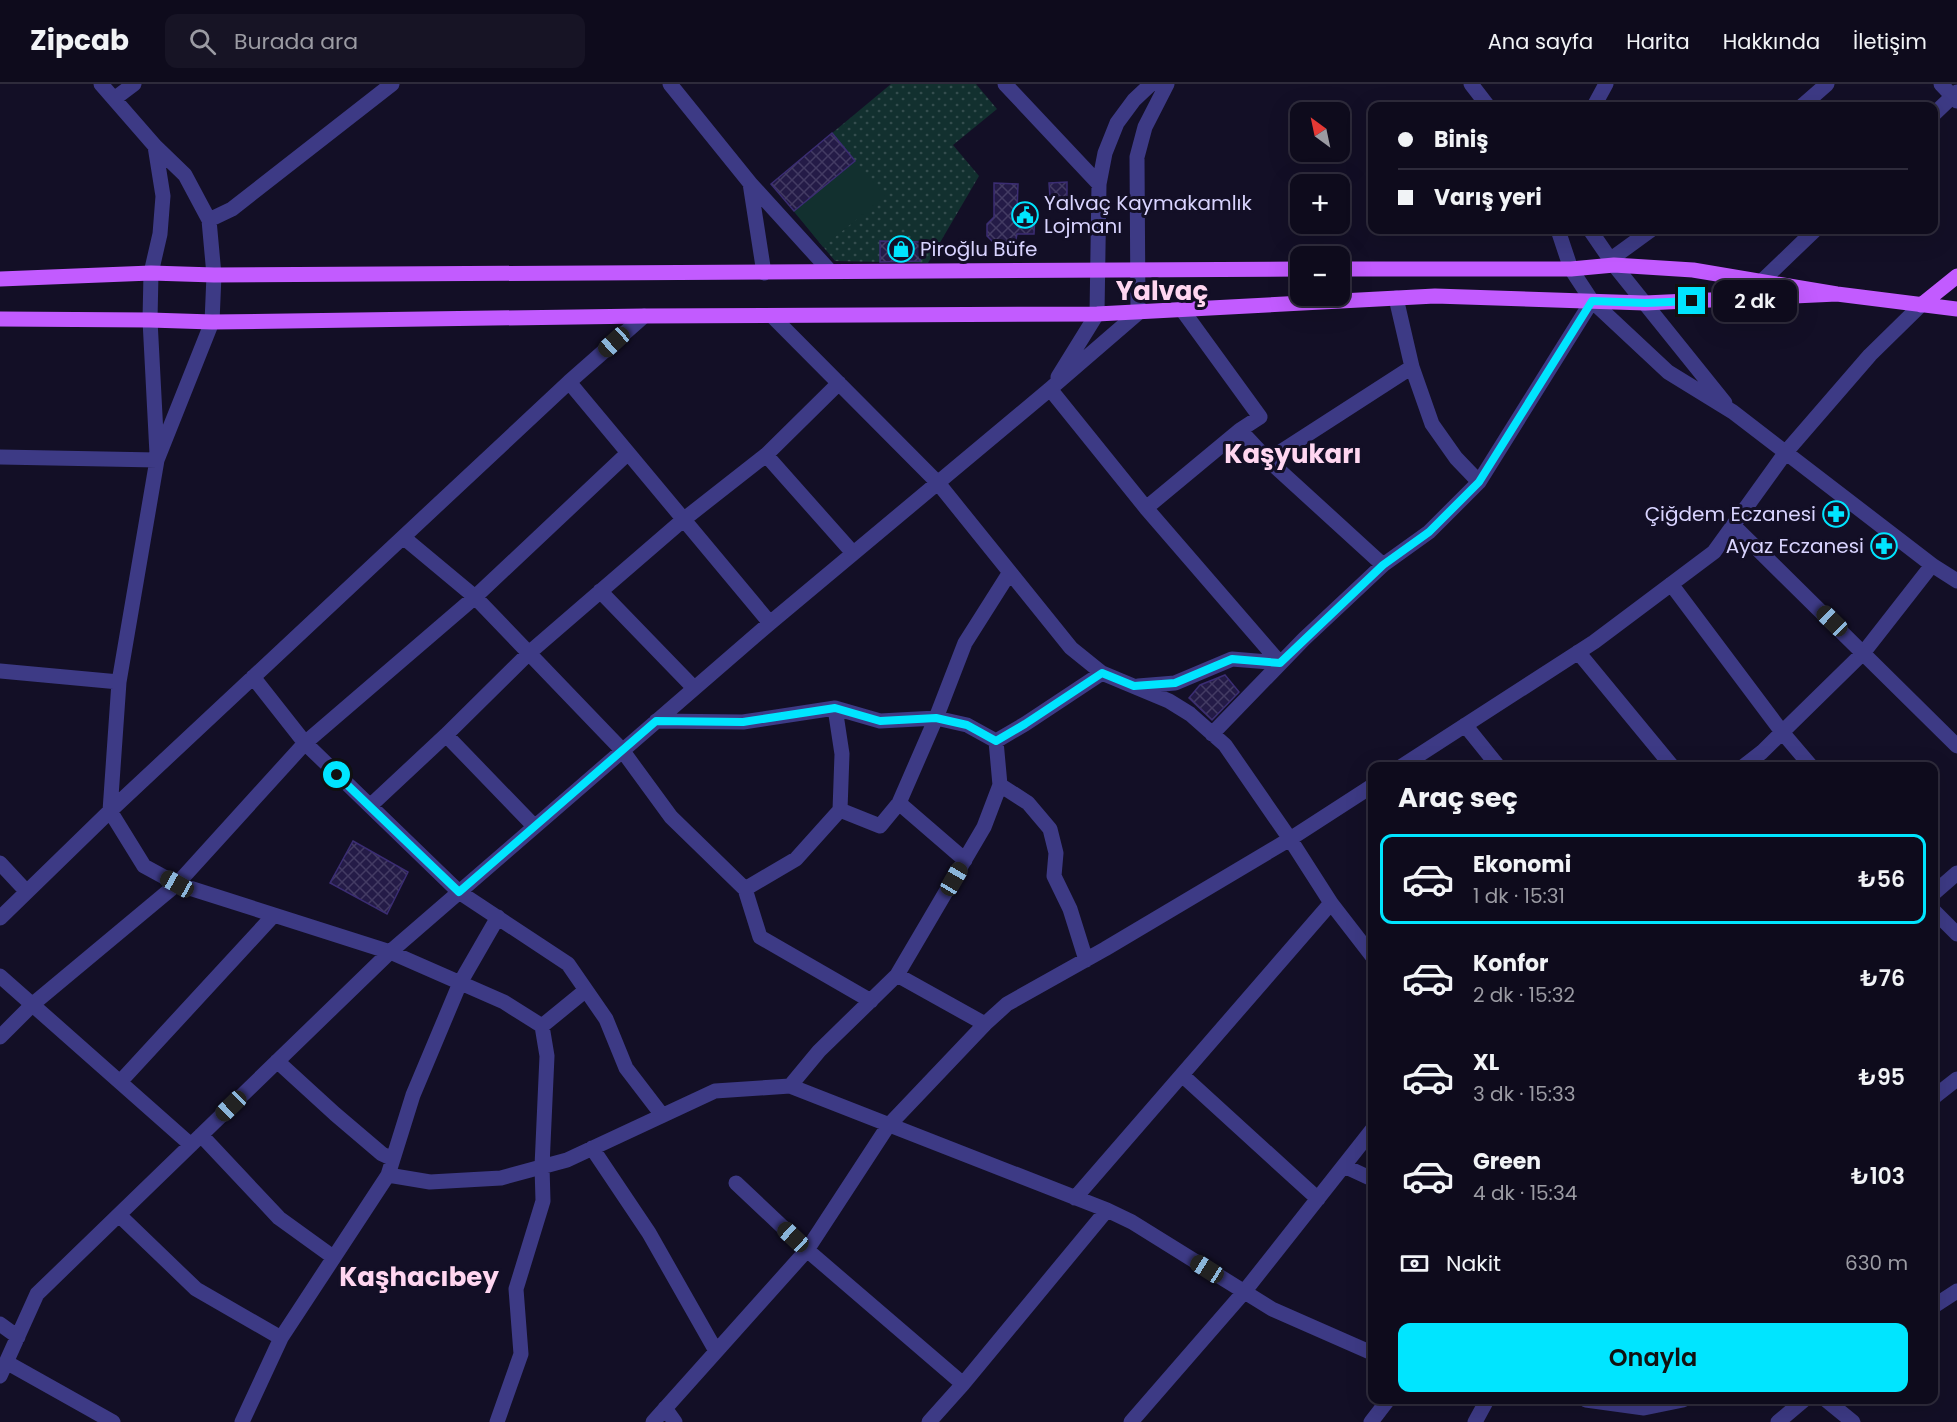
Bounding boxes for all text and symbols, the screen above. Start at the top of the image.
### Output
search box [165,14,585,68]
text: Zipcab [30,21,129,60]
icon: search [186,25,219,58]
text: Burada ara [234,26,358,57]
text: Ana sayfa [1488,27,1593,56]
text: Harita [1626,27,1690,56]
text: Hakkında [1723,27,1820,56]
text: İletişim [1853,27,1927,56]
north arrow [1290,102,1350,162]
map controls [1290,102,1350,306]
text: Biniş [1434,124,1489,155]
button: + [1290,174,1350,234]
text: Varış yeri [1434,182,1542,213]
place label: Yalvaç Kaymakamlık Lojmanı [1044,189,1252,240]
public building icon: Yalvaç Kaymakamlık Lojmanı [1010,200,1040,230]
shop icon: Piroğlu Büfe [886,234,916,264]
place label: Piroğlu Büfe [920,235,1037,263]
button: − [1290,246,1350,306]
district label: Yalvaç [1116,273,1208,309]
callout: 2 dk [1713,280,1797,322]
route end [1678,287,1705,314]
text: 2 dk [1734,287,1776,315]
car [595,323,633,361]
district label: Kaşyukarı [1224,436,1362,472]
pharmacy icon: Çiğdem Eczanesi [1821,499,1851,529]
place label: Çiğdem Eczanesi [1645,500,1816,528]
pharmacy icon: Ayaz Eczanesi [1869,531,1899,561]
place label: Ayaz Eczanesi [1726,532,1864,560]
car [1813,602,1851,640]
route start [323,761,350,788]
text: Araç seç [1398,779,1518,816]
text: Ekonomi [1473,849,1571,880]
icon: car [1401,852,1455,906]
car [937,859,971,899]
text: ₺56 [1858,864,1905,895]
car [157,867,197,901]
text: 1 dk · 15:31 [1473,882,1565,910]
text: Konfor [1473,948,1549,979]
icon: car [1401,951,1455,1005]
text: ₺76 [1860,963,1905,994]
text: 2 dk · 15:32 [1473,981,1575,1009]
text: XL [1473,1047,1499,1078]
icon: car [1401,1050,1455,1104]
text: ₺95 [1859,1062,1905,1093]
text: 3 dk · 15:33 [1473,1080,1576,1108]
car [212,1087,250,1125]
text: Green [1473,1146,1541,1177]
icon: car [1401,1149,1455,1203]
text: ₺103 [1851,1161,1905,1192]
text: 4 dk · 15:34 [1473,1179,1577,1207]
car [774,1218,812,1256]
icon: cash [1398,1247,1431,1280]
text: Nakit [1446,1248,1501,1279]
text: 630 m [1845,1249,1908,1277]
car [1187,1252,1227,1286]
district label: Kaşhacıbey [339,1259,499,1295]
button: Onayla [1398,1323,1908,1392]

